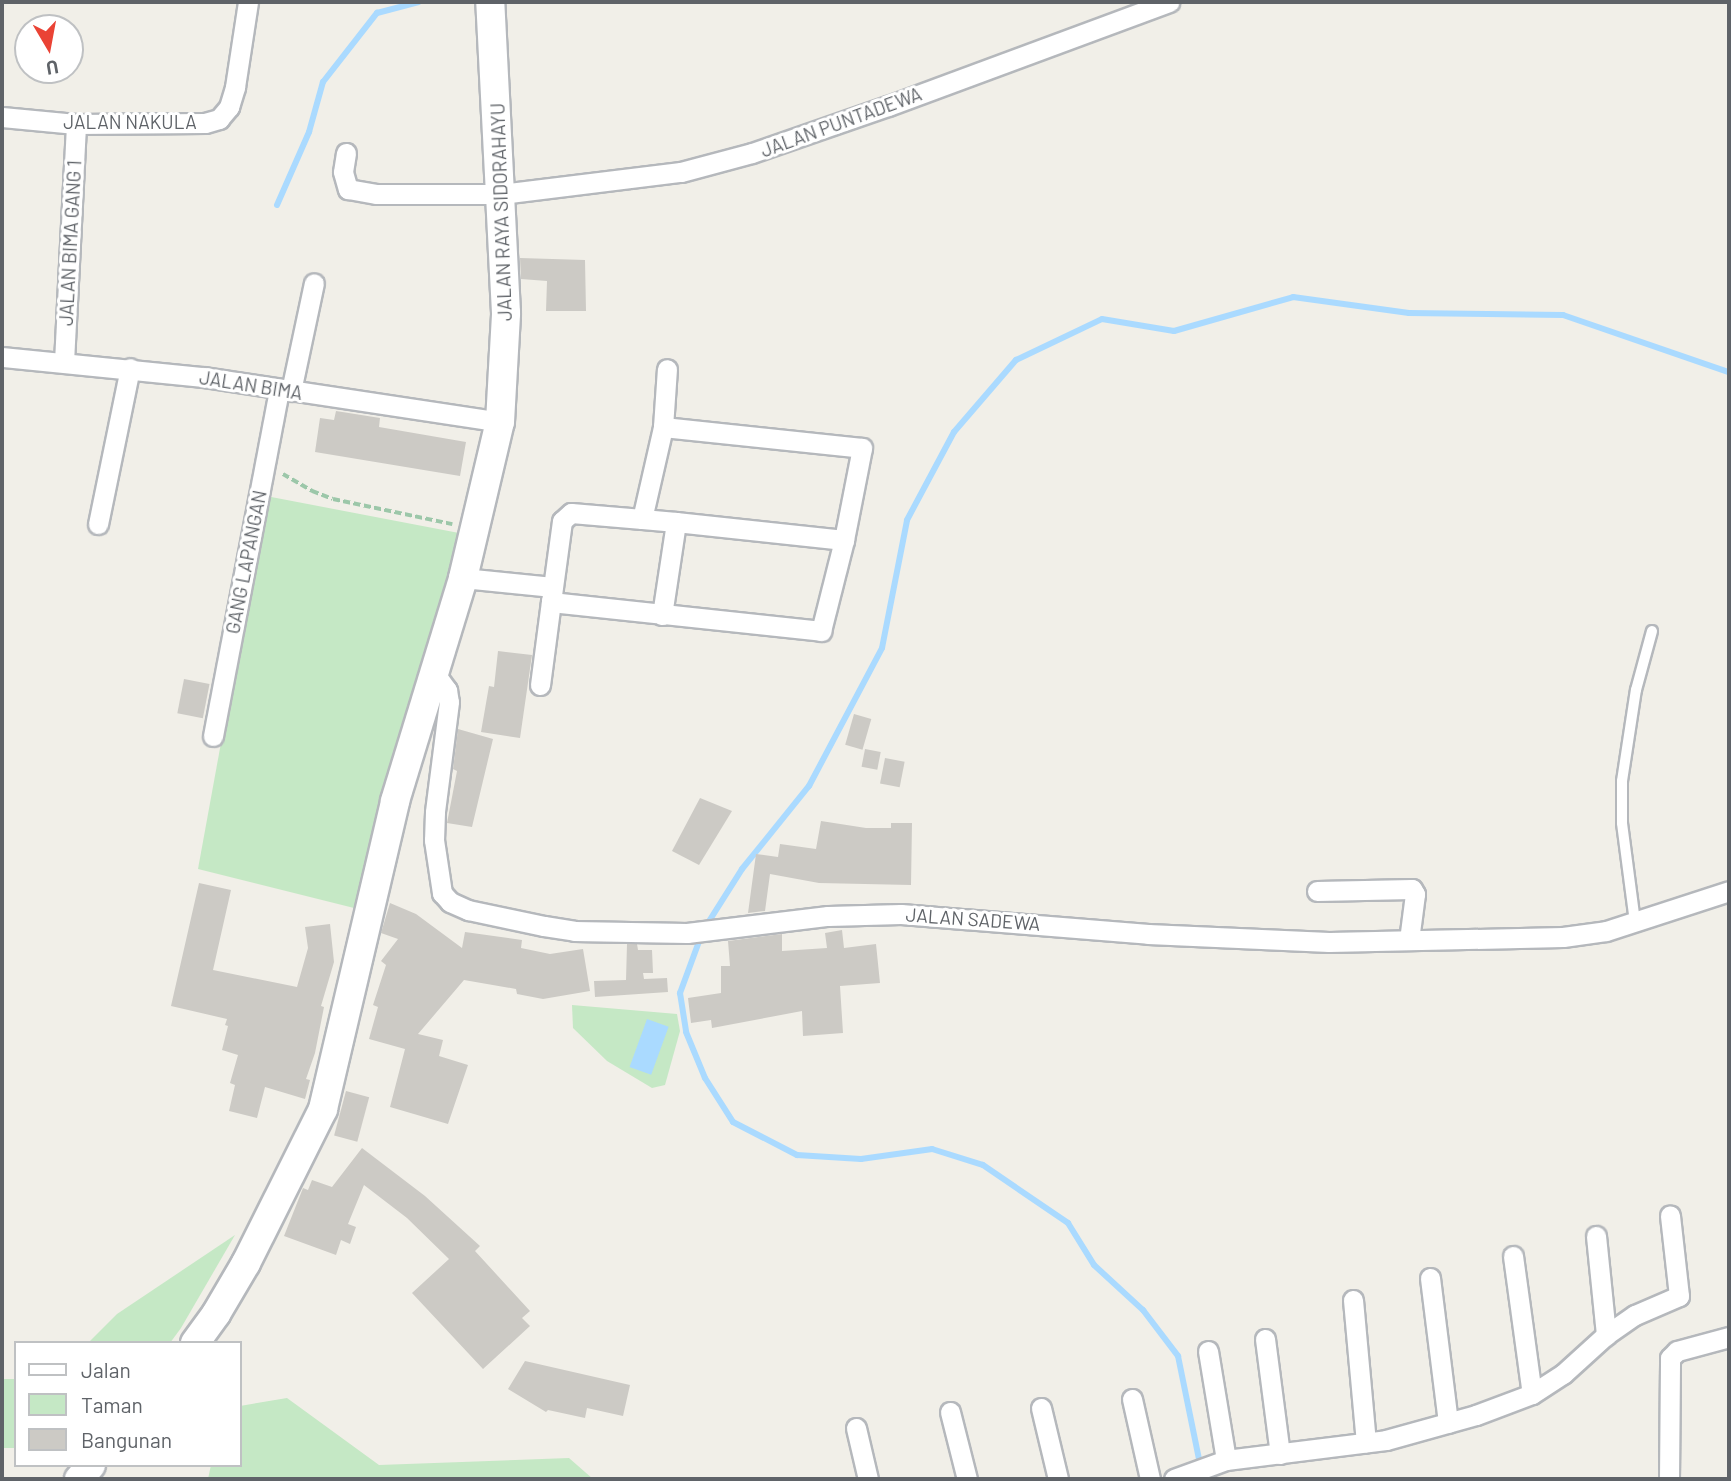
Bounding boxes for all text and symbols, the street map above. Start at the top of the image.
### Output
north arrow [14,14,84,84]
text: U [45,56,60,81]
street label: JALAN PUNTADEWA [757,82,925,162]
street label: JALAN RAYA SIDORAHAYU [486,102,516,322]
street label: JALAN NAKULA [63,111,197,133]
street label: JALAN BIMA GANG 1 [54,160,86,326]
street label: JALAN BIMA [198,366,304,404]
street label: GANG LAPANGAN [221,488,271,636]
street label: JALAN SADEWA [905,903,1041,935]
legend [14,1341,242,1467]
text: Jalan [81,1357,131,1382]
text: Taman [81,1392,143,1417]
text: Bangunan [81,1427,172,1452]

